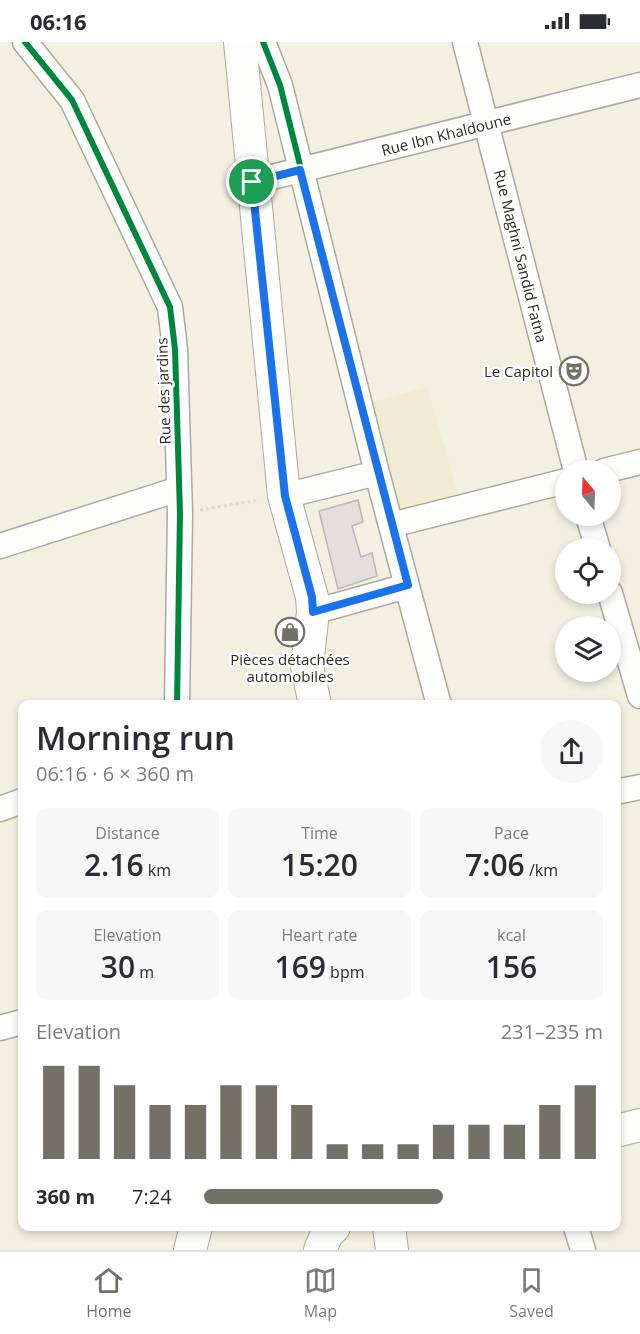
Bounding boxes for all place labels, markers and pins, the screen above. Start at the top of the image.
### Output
pin [226,156,277,207]
theatre icon: Le Capitol [558,355,590,387]
place label: Le Capitol [484,361,553,381]
shop icon: Pièces détachées automobiles [274,616,306,648]
place label: Pièces détachées automobiles [230,649,350,686]

